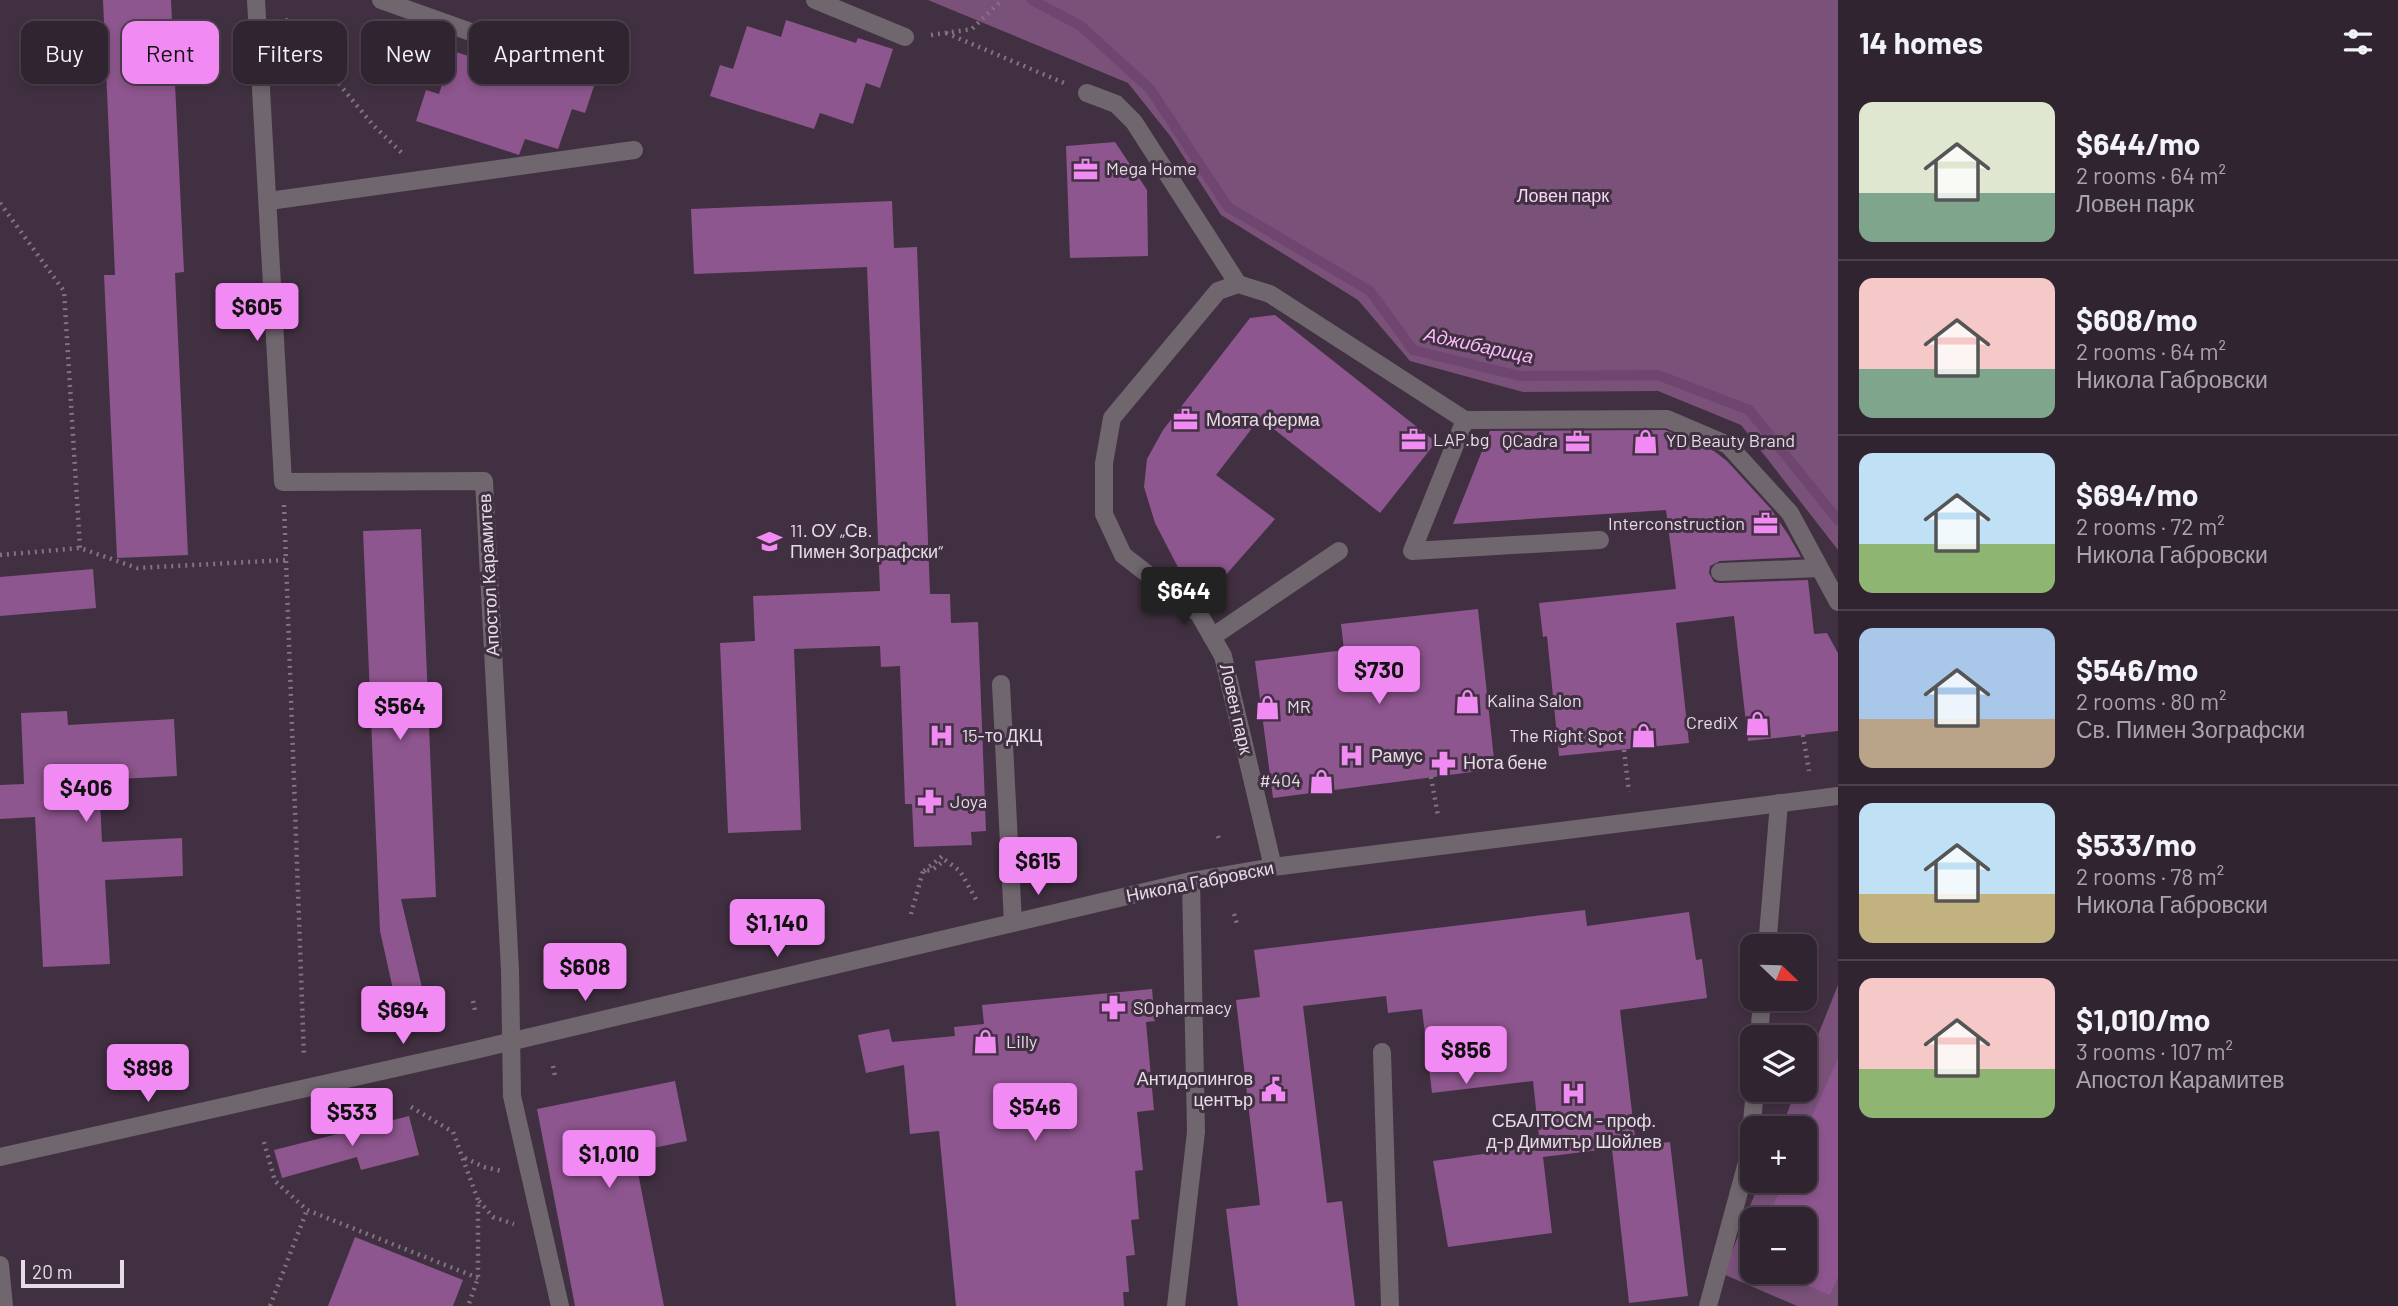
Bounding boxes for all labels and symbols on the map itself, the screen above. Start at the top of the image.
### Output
office icon: Mega Home [1072,155,1100,183]
place label: Mega Home [1106,157,1197,179]
park label: Ловен парк [1517,184,1609,206]
pin: $605 [216,284,298,343]
water label: Аджибарица [1422,322,1536,367]
office icon: Моята ферма [1172,406,1200,434]
place label: Моята ферма [1206,408,1321,430]
office icon: LAP.bg [1399,426,1427,454]
office icon: QCadra [1564,427,1592,455]
shop icon: YD Beauty Brand [1632,427,1660,455]
place label: LAP.bg [1433,428,1489,450]
place label: QCadra [1502,429,1558,451]
place label: YD Beauty Brand [1666,429,1795,451]
street label: Апостол Карамитев [473,493,503,657]
office icon: Interconstruction [1751,510,1779,538]
place label: Interconstruction [1608,512,1745,534]
place label: 11. ОУ „Св. Пимен Зографски“ [790,519,943,562]
school or university icon: 11. ОУ „Св. Пимен Зографски“ [756,527,784,555]
pin: $644 [1143,568,1225,627]
pin: $730 [1338,646,1420,706]
street label: Ловен парк [1216,661,1258,756]
pin: $564 [359,682,441,742]
shop icon: Kalina Salon [1453,687,1481,715]
place label: Kalina Salon [1487,689,1582,711]
shop icon: MR [1253,693,1281,721]
place label: MR [1287,695,1311,717]
shop icon: CrediX [1744,709,1772,737]
place label: CrediX [1686,711,1738,733]
hospital icon: 15-то ДКЦ [928,722,956,750]
shop icon: The Right Spot [1630,722,1658,750]
place label: 15-то ДКЦ [962,724,1042,746]
place label: The Right Spot [1509,724,1624,746]
hospital icon: Рамус [1337,742,1365,770]
place label: Рамус [1371,744,1423,766]
pharmacy icon: Нота бене [1429,749,1457,777]
place label: Нота бене [1463,751,1547,773]
pin: $406 [45,764,127,824]
shop icon: #404 [1307,767,1335,795]
place label: #404 [1259,769,1301,791]
pharmacy icon: Joya [916,788,944,816]
place label: Joya [950,790,987,812]
pin: $615 [997,838,1079,897]
street label: Никола Габровски [1124,856,1276,906]
pin: $1,140 [720,900,834,959]
north arrow [1740,934,1816,1012]
pin: $608 [544,944,626,1003]
pin: $694 [362,986,444,1046]
pharmacy icon: SOpharmacy [1099,994,1127,1022]
place label: SOpharmacy [1133,996,1232,1018]
pin: $856 [1425,1026,1507,1086]
shop icon: Lilly [972,1028,1000,1056]
place label: Lilly [1006,1030,1037,1052]
pin: $898 [107,1044,189,1104]
place label: Антидопингов център [1137,1067,1253,1110]
public building icon: Антидопингов център [1259,1075,1287,1103]
hospital icon: СБАЛТОСМ - проф. д-р Димитър Шойлев [1560,1080,1588,1108]
pin: $546 [994,1084,1076,1143]
pin: $533 [311,1088,393,1148]
place label: СБАЛТОСМ - проф. д-р Димитър Шойлев [1486,1109,1662,1152]
pin: $1,010 [552,1130,666,1190]
scale bar [21,1257,124,1289]

